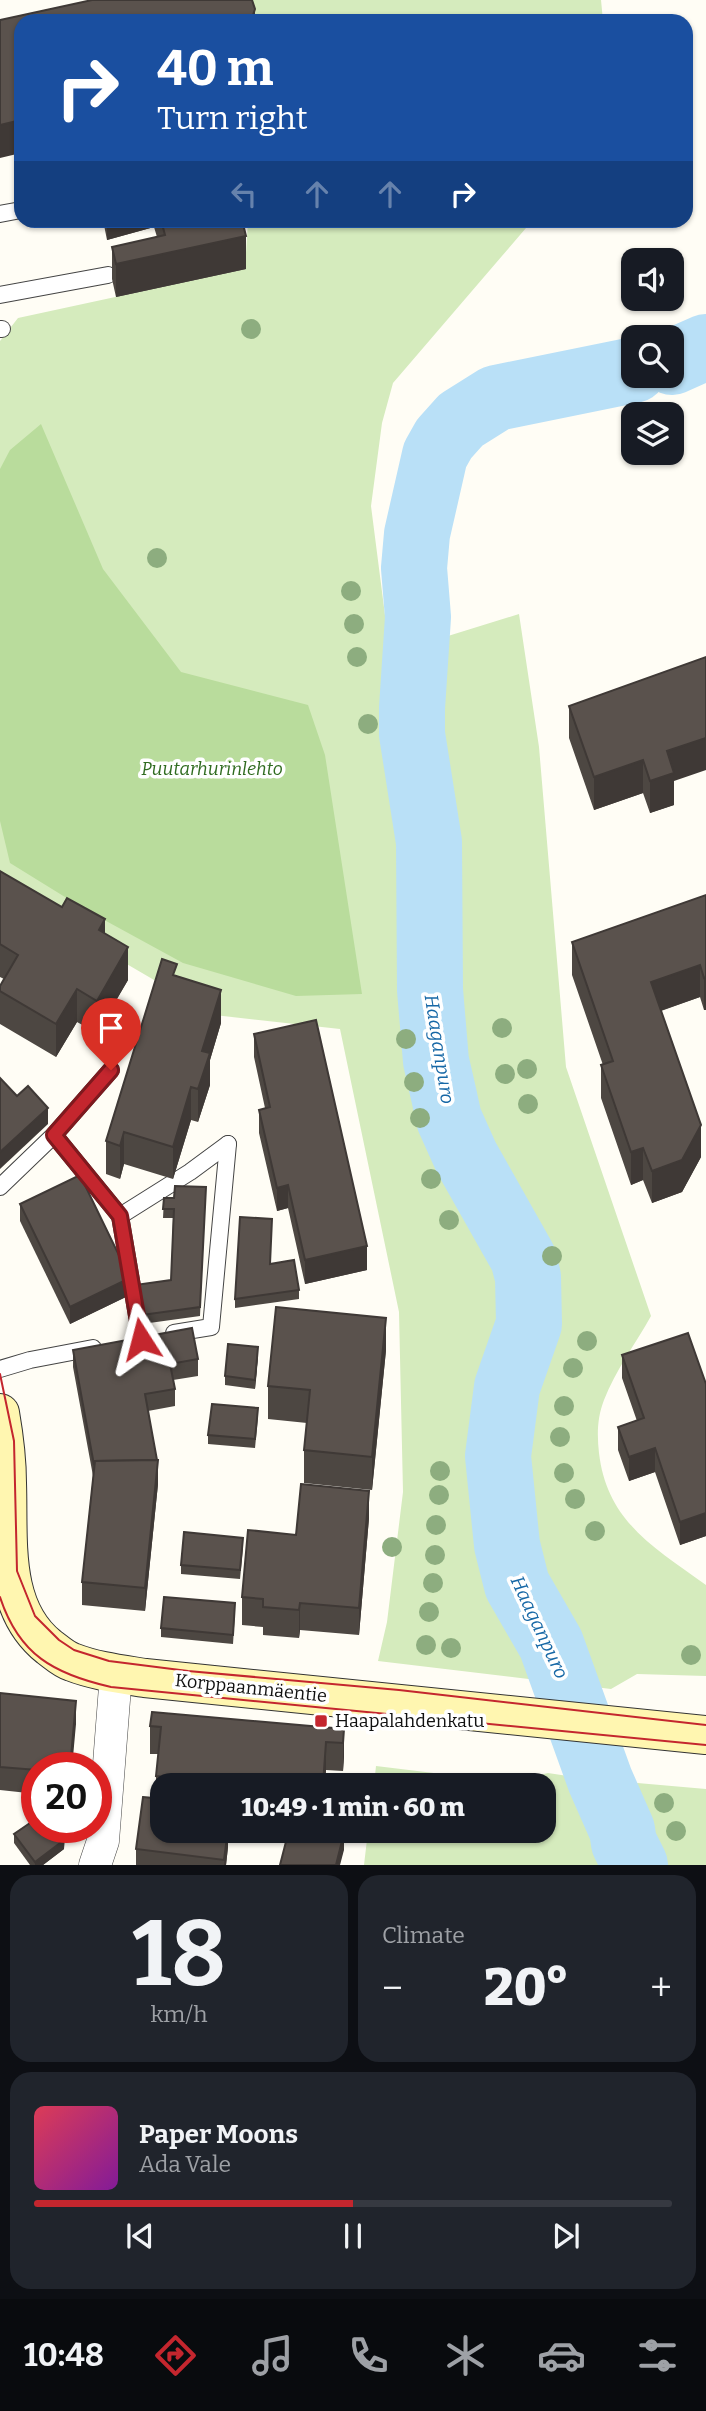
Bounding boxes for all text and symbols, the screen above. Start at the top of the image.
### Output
text: 40 m [157,39,274,98]
icon: right [42,42,133,133]
text: Turn right [157,99,308,137]
icon: left [225,175,263,213]
icon: ahead [298,175,336,213]
icon: ahead [371,175,409,213]
icon: right [444,175,482,213]
map controls [621,248,684,465]
button: sound [621,248,684,311]
button: search [621,325,684,388]
button: layers [621,402,684,465]
park label: Puutarhurinlehto [141,758,283,780]
water label: Haaganpuro [419,993,460,1106]
pin [81,998,141,1070]
icon: arrive [92,1009,130,1047]
position arrow [104,1302,178,1376]
water label: Haaganpuro [506,1572,573,1682]
street label: Korppaanmäentie [174,1669,328,1707]
place label: Haapalahdenkatu [335,1710,484,1732]
marker: Haapalahdenkatu [313,1713,329,1729]
speed limit sign: 20 [21,1752,112,1843]
text: 10:49 · 1 min · 60 m [241,1792,465,1823]
text: 18 [132,1900,226,2009]
text: Climate [382,1921,465,1949]
text: 20° [484,1956,569,2019]
text: − [382,1965,403,2011]
text: + [650,1965,672,2011]
text: km/h [151,2000,207,2028]
text: Paper Moons [139,2119,298,2150]
text: Ada Vale [139,2150,231,2178]
icon: previous [121,2217,159,2255]
icon: pause [334,2217,372,2255]
icon: next [547,2217,585,2255]
icon: directions [151,2331,200,2380]
icon: music [248,2331,297,2380]
icon: phone [344,2331,393,2380]
icon: climate [441,2331,490,2380]
icon: car [537,2331,586,2380]
icon: filters [633,2331,682,2380]
text: 10:48 [24,2336,104,2374]

